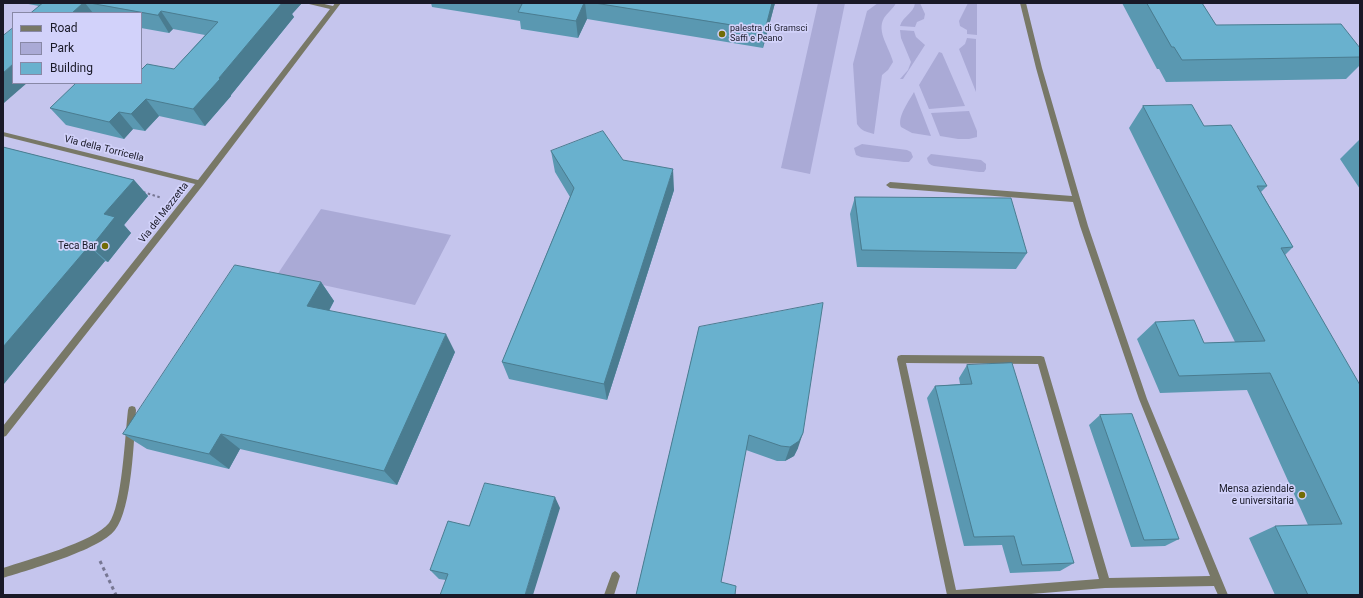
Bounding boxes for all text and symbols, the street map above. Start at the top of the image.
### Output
legend [12,12,142,84]
text: Road [50,21,78,35]
place label: palestra di Gramsci Saffi e Peano [730,24,807,45]
marker: palestra di Gramsci Saffi e Peano [717,29,727,39]
text: Park [50,41,74,55]
text: Building [50,61,93,75]
street label: Via della Torricella [63,133,145,165]
street label: Via del Mezzetta [137,180,191,246]
place label: Teca Bar [58,240,97,252]
marker: Teca Bar [100,241,110,251]
place label: Mensa aziendale e universitaria [1219,483,1294,506]
marker: Mensa aziendale e universitaria [1297,490,1307,500]

